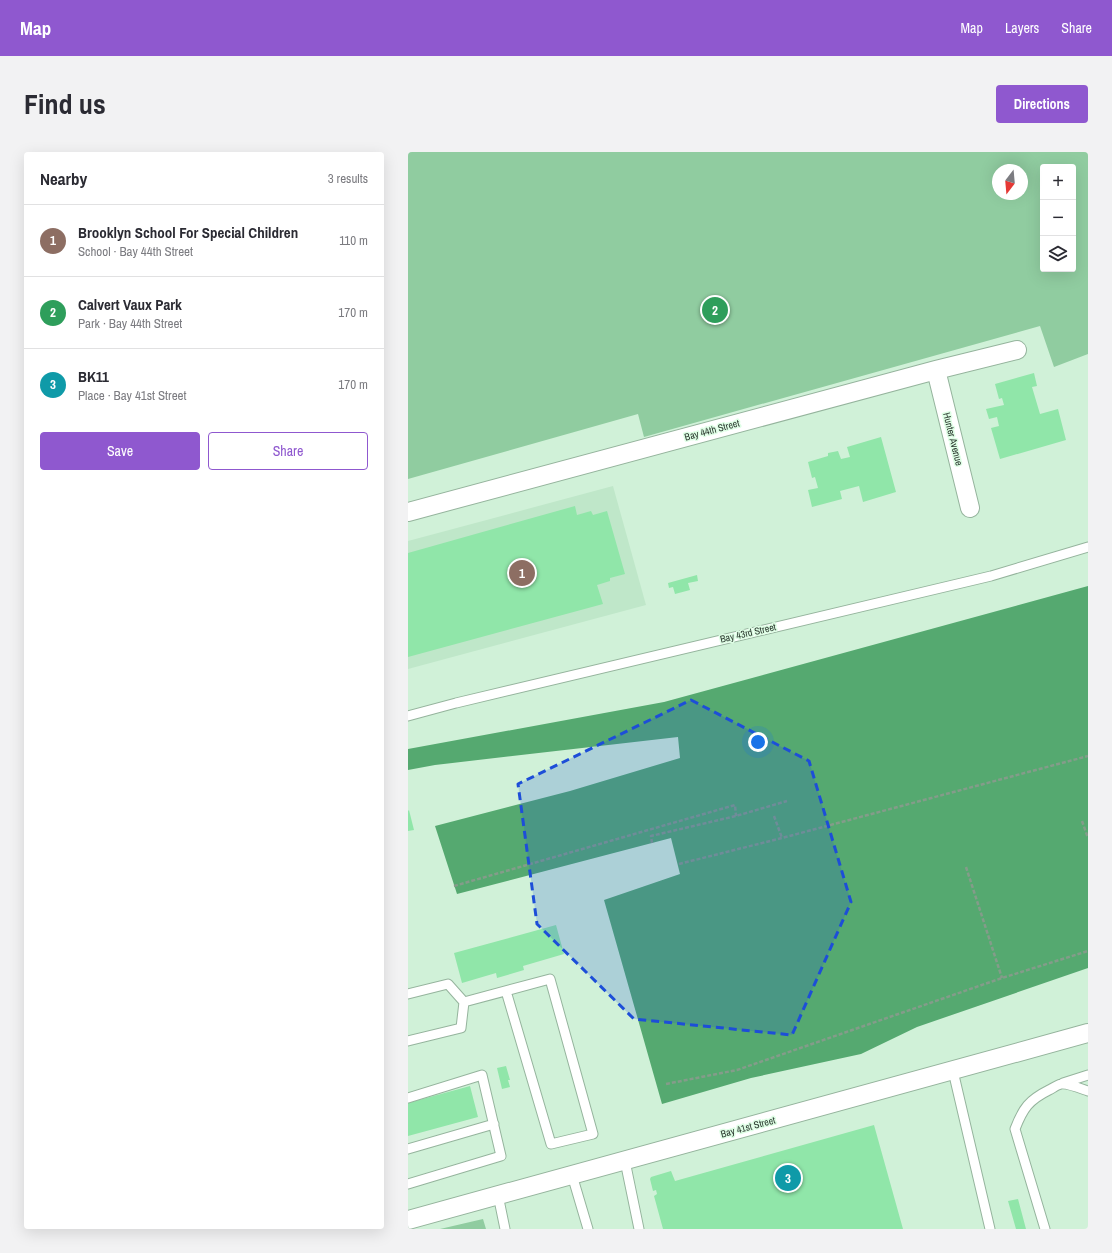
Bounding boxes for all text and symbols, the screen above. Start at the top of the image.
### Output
text: Map [20,15,51,41]
text: Map [961,19,983,37]
text: Layers [1005,19,1039,37]
text: Share [1061,19,1092,37]
text: Find us [24,85,106,123]
button: Directions [996,85,1088,123]
north arrow [992,164,1028,200]
map controls [1040,164,1076,272]
button: + [1040,164,1076,200]
text: Nearby [40,167,87,190]
text: 3 results [328,170,368,187]
button: − [1040,200,1076,236]
text: Brooklyn School For Special Children [78,222,298,243]
text: 1 [50,232,56,249]
text: 110 m [339,232,368,249]
button: layers [1040,236,1076,272]
text: School · Bay 44th Street [78,243,193,260]
text: Calvert Vaux Park [78,294,182,315]
pin: 2 [702,295,728,325]
text: 2 [50,304,56,321]
text: 170 m [338,304,368,321]
text: Park · Bay 44th Street [78,315,182,332]
text: BK11 [78,366,109,387]
text: 3 [50,376,56,393]
text: 170 m [338,376,368,393]
text: Place · Bay 41st Street [78,387,186,404]
street label: Hunter Avenue [940,411,966,467]
street label: Bay 44th Street [683,416,742,444]
button: Save [40,432,200,470]
button: Share [208,432,368,470]
pin: 1 [509,558,535,588]
street label: Bay 43rd Street [719,620,778,646]
your location [748,732,768,752]
street label: Bay 41st Street [719,1113,777,1141]
pin: 3 [775,1163,801,1193]

